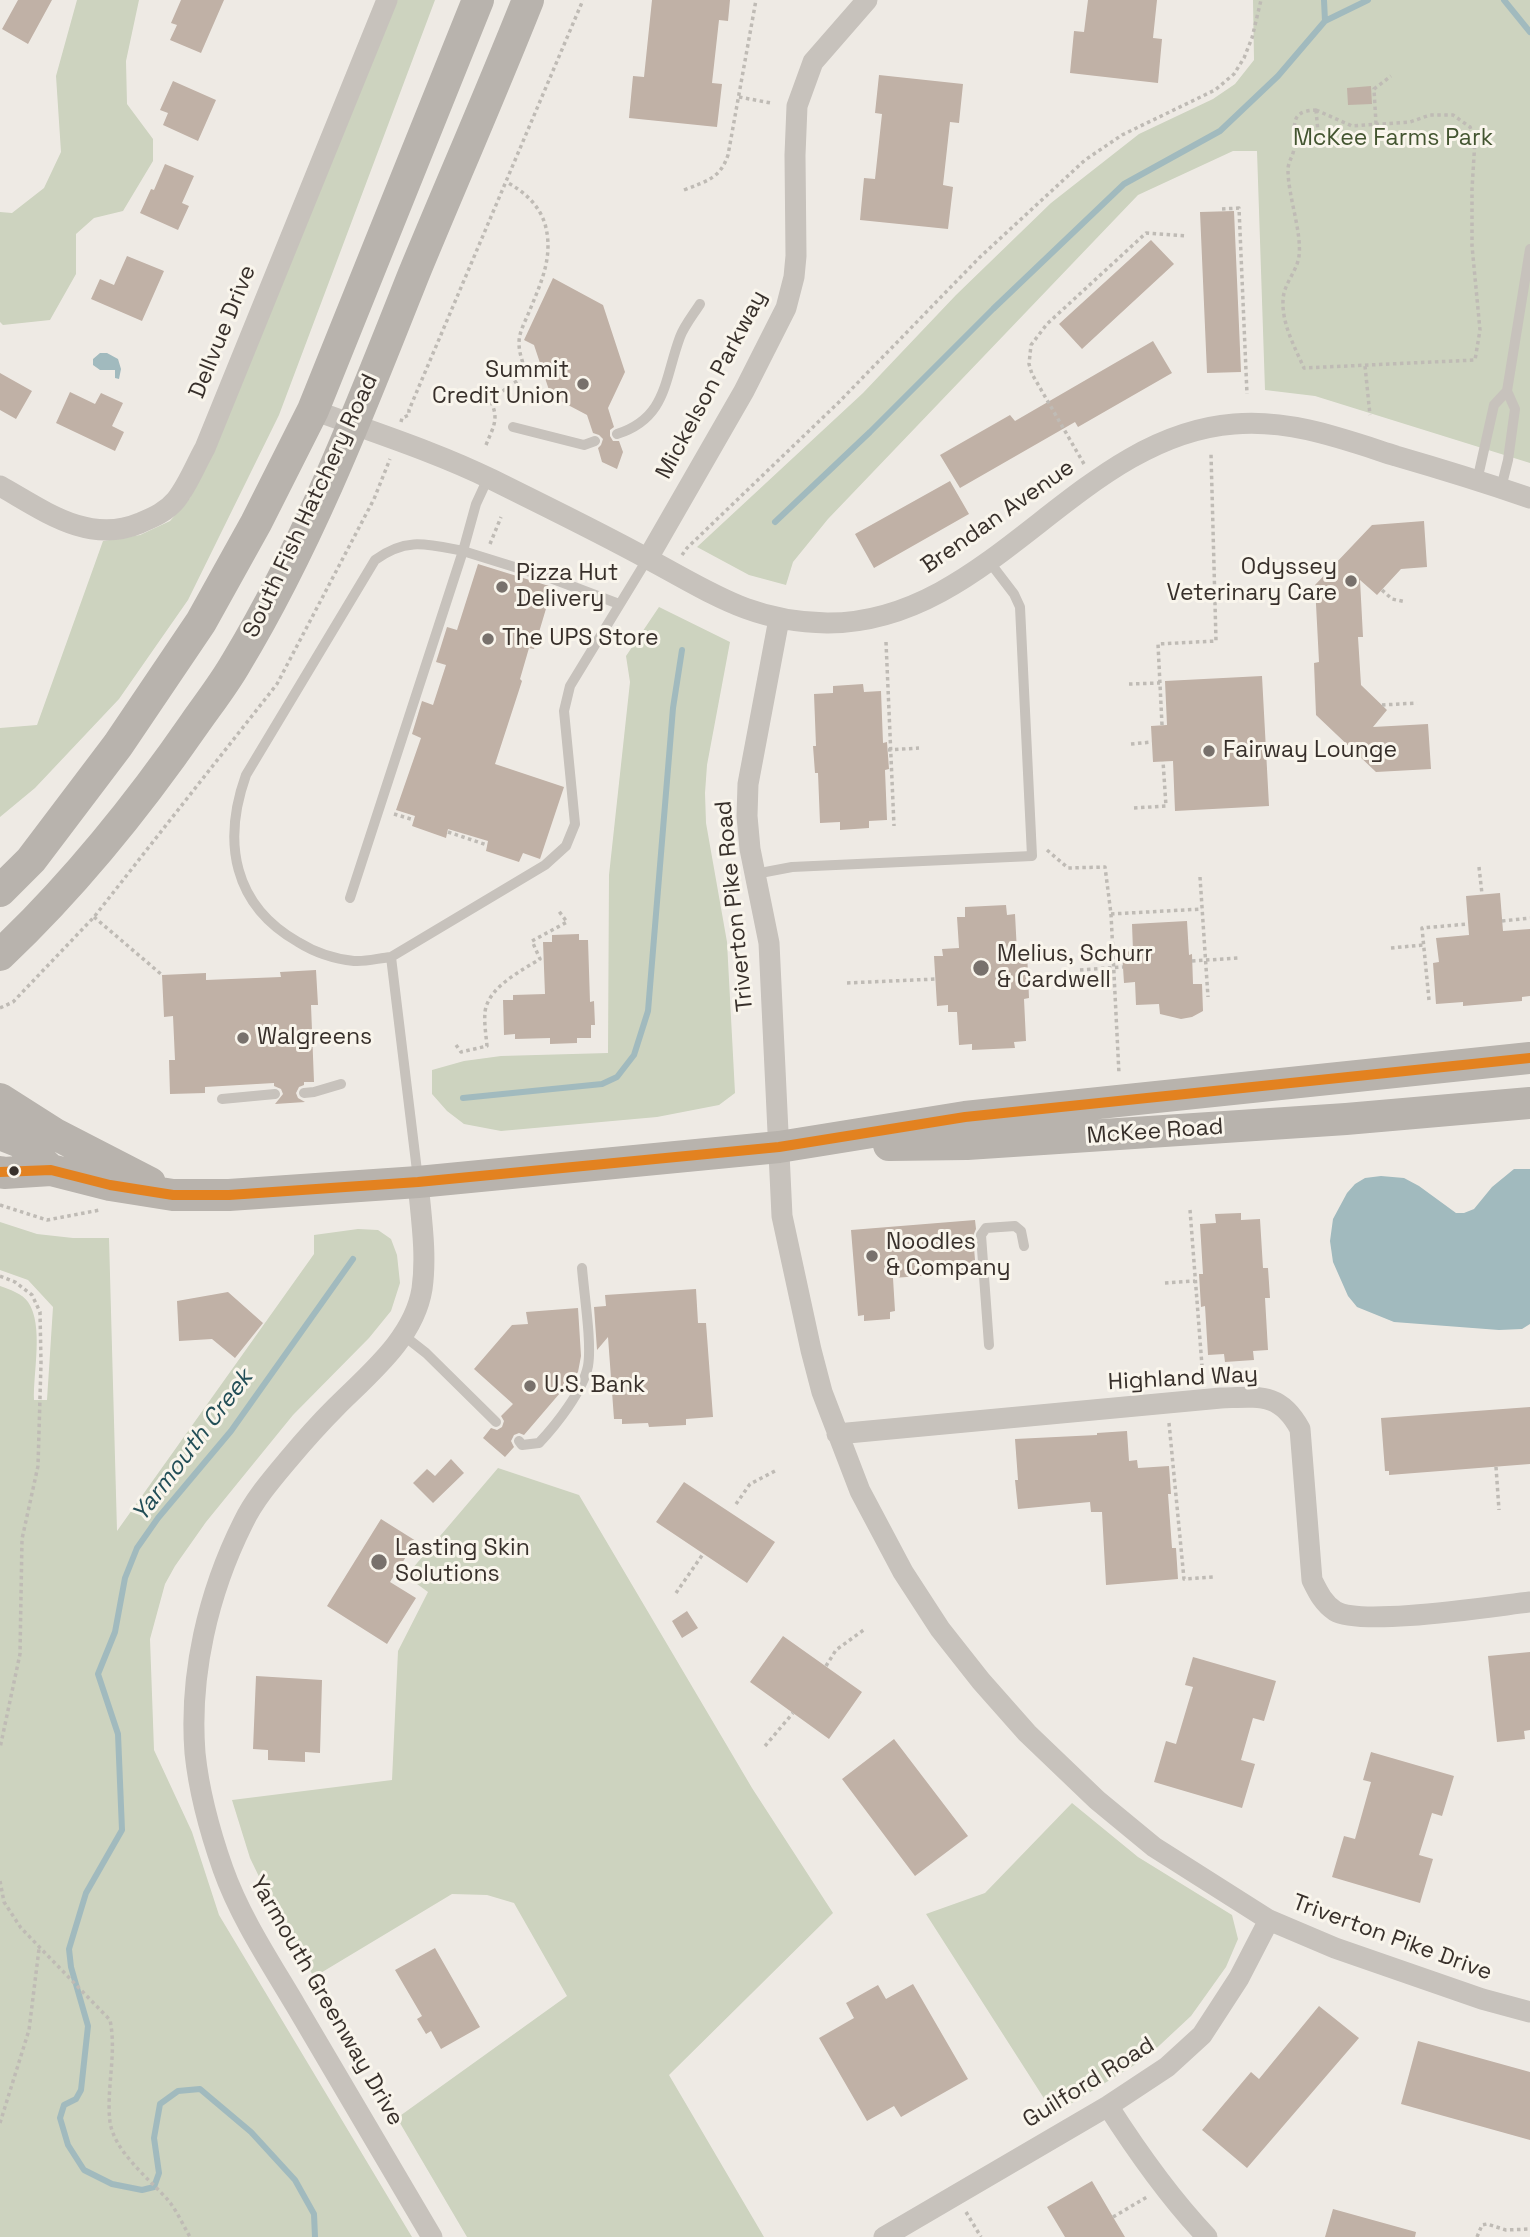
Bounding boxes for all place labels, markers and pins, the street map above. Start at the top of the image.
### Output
place label: Summit Credit Union [432,357,569,411]
marker: Summit Credit Union [575,376,591,392]
place label: Odyssey Veterinary Care [1167,554,1337,608]
place label: Pizza Hut Delivery [516,560,618,614]
marker: Odyssey Veterinary Care [1343,573,1359,589]
marker: Pizza Hut Delivery [494,579,510,595]
place label: The UPS Store [502,625,659,653]
marker: The UPS Store [480,631,496,647]
place label: Fairway Lounge [1223,737,1397,765]
marker: Fairway Lounge [1201,743,1217,759]
place label: Melius, Schurr & Cardwell [997,941,1153,995]
marker: Melius, Schurr & Cardwell [971,958,991,978]
place label: Walgreens [257,1024,372,1052]
marker: Walgreens [235,1030,251,1046]
unlabelled marker [7,1164,21,1178]
place label: Noodles & Company [886,1229,1011,1283]
marker: Noodles & Company [864,1248,880,1264]
place label: U.S. Bank [544,1372,645,1400]
marker: U.S. Bank [522,1378,538,1394]
place label: Lasting Skin Solutions [395,1535,530,1589]
marker: Lasting Skin Solutions [369,1552,389,1572]

